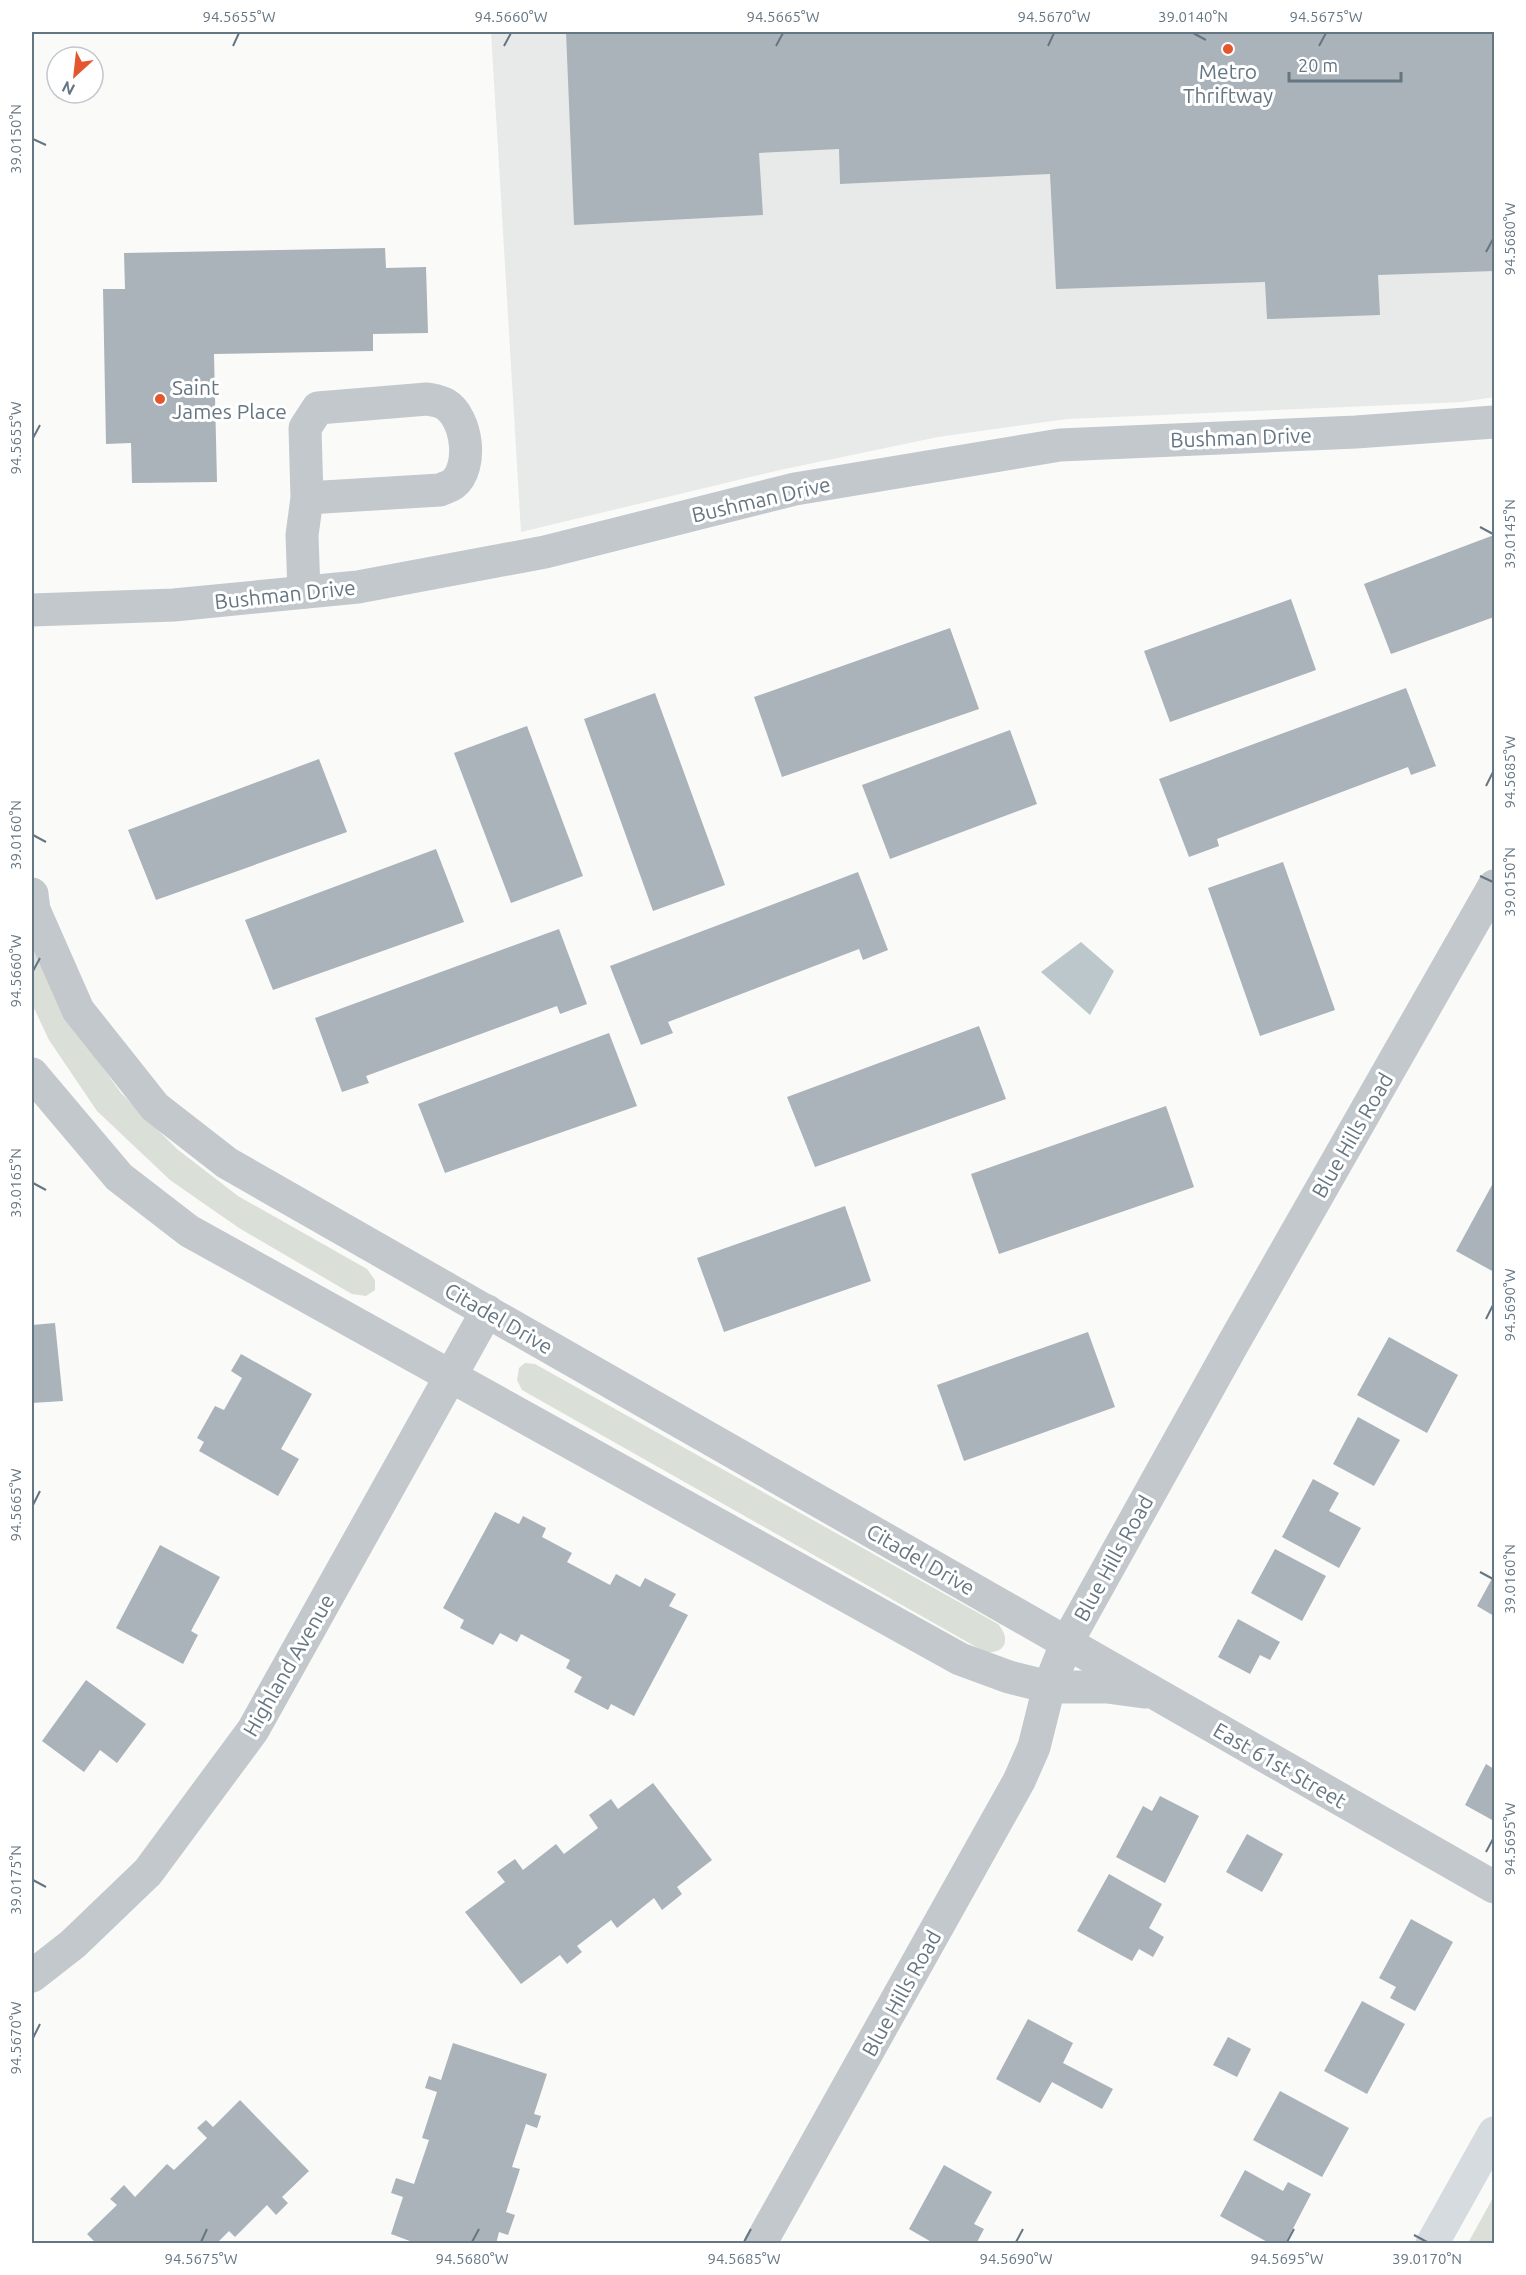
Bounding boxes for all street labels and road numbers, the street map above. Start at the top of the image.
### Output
street label: Bushman Drive [1170,423,1312,451]
street label: Bushman Drive [689,471,833,527]
street label: Bushman Drive [213,575,357,613]
street label: Blue Hills Road [1307,1068,1397,1202]
street label: Citadel Drive [441,1277,557,1359]
street label: Blue Hills Road [1068,1491,1158,1625]
street label: Citadel Drive [863,1518,979,1600]
street label: Highland Avenue [238,1590,338,1740]
street label: East 61st Street [1209,1717,1351,1813]
street label: Blue Hills Road [856,1926,946,2060]

